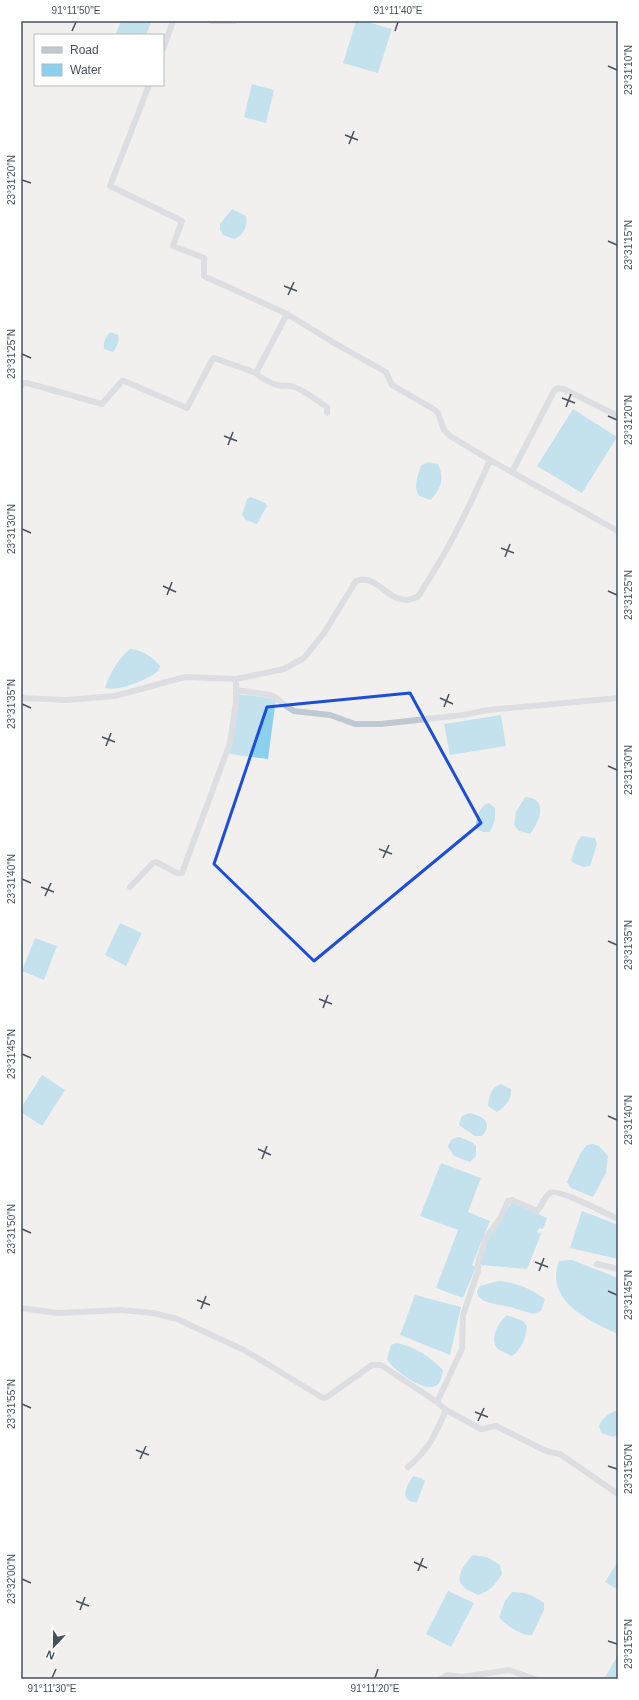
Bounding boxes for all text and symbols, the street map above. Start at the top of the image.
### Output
text: 91°11'50"E [52,5,101,16]
text: 91°11'40"E [374,5,423,16]
legend [34,34,164,86]
text: Road [70,43,99,57]
text: 23°31'10"N [623,45,634,95]
text: Water [70,63,102,77]
text: 23°31'20"N [6,155,17,205]
text: 23°31'15"N [623,220,634,270]
text: 23°31'25"N [6,329,17,379]
text: 23°31'20"N [623,395,634,445]
text: 23°31'30"N [6,504,17,554]
text: 23°31'25"N [623,570,634,620]
text: 23°31'35"N [6,679,17,729]
text: 23°31'30"N [623,745,634,795]
text: 23°31'40"N [6,854,17,904]
text: 23°31'35"N [623,920,634,970]
text: 23°31'45"N [6,1029,17,1079]
text: 23°31'40"N [623,1095,634,1145]
text: 23°31'50"N [6,1204,17,1254]
text: 23°31'45"N [623,1270,634,1320]
text: 23°31'55"N [6,1379,17,1429]
text: 23°31'50"N [623,1444,634,1494]
text: 23°32'00"N [6,1554,17,1604]
text: 23°31'55"N [623,1619,634,1669]
north arrow [34,1626,74,1666]
text: N [44,1648,56,1662]
text: 91°11'30"E [28,1683,77,1694]
text: 91°11'20"E [351,1683,400,1694]

